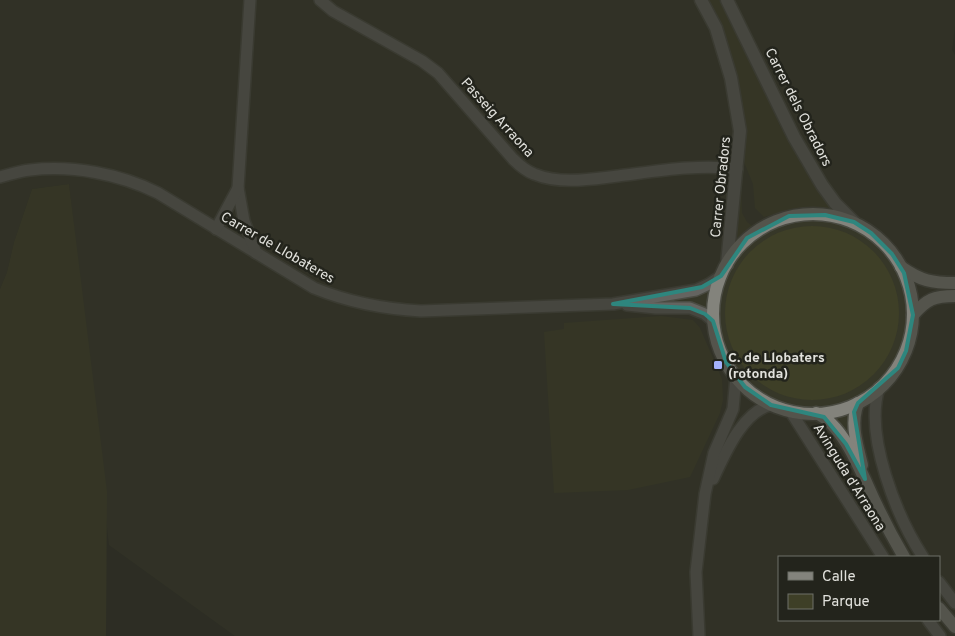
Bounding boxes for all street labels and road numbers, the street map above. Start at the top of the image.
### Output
street label: Carrer dels Obradors [760,46,835,170]
street label: Passeig Arraona [457,75,537,161]
street label: Carrer Obradors [708,136,735,239]
street label: Carrer de Llobateres [217,209,337,288]
street label: Avinguda d'Arraona [809,421,889,535]

